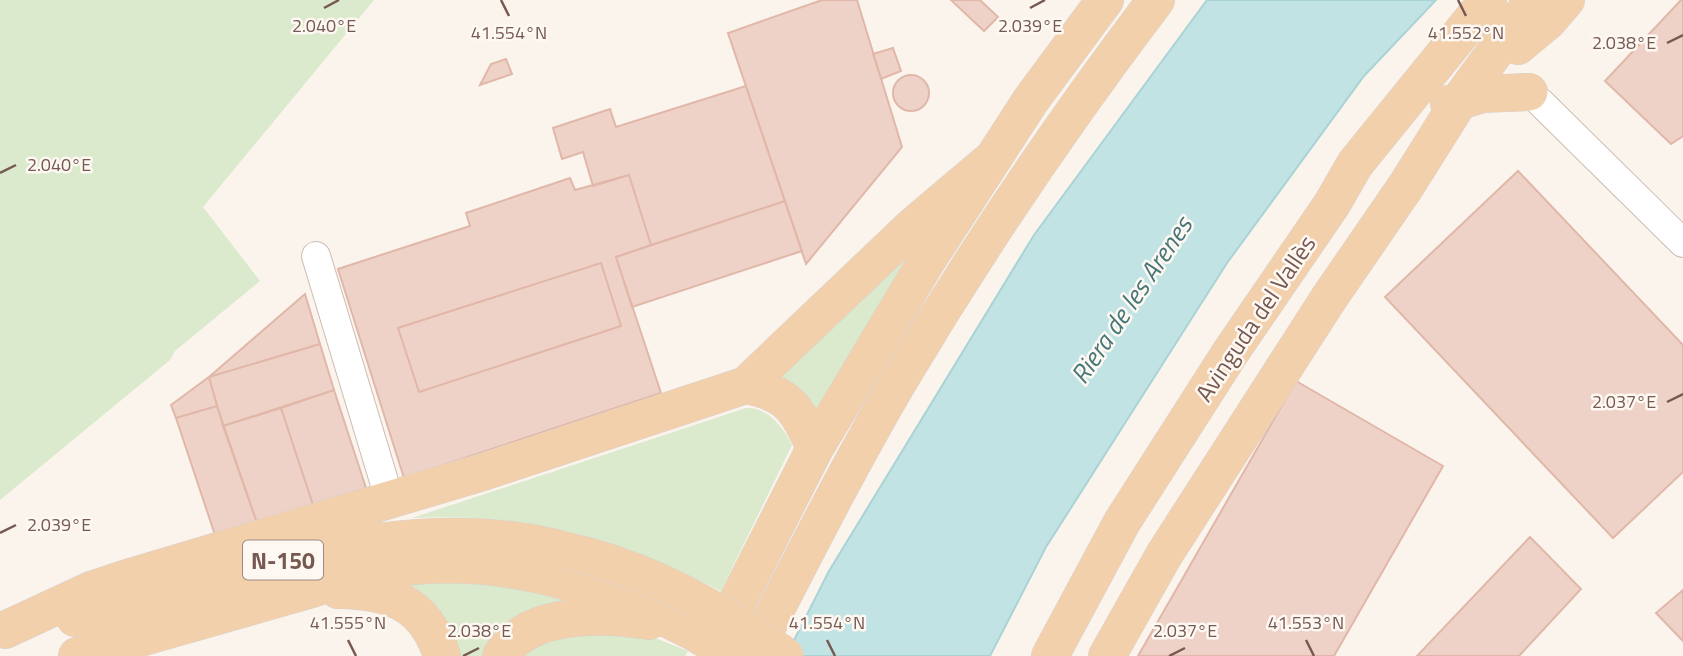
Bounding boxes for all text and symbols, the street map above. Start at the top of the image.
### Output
text: 2.040°E [292,12,356,39]
text: 2.039°E [998,12,1062,39]
text: 41.554°N [471,19,547,46]
text: 41.552°N [1428,19,1504,46]
text: 2.038°E [1592,29,1656,56]
text: 2.040°E [27,151,91,178]
water label: Riera de les Arenes [1061,207,1203,391]
street label: Avinguda del Vallès [1186,228,1324,408]
text: 2.037°E [1592,388,1656,415]
text: 2.039°E [27,511,91,538]
road number: N-150 [243,540,323,580]
text: 41.555°N [310,609,386,636]
text: 41.554°N [789,609,865,636]
text: 41.553°N [1268,609,1344,636]
text: 2.038°E [447,617,511,644]
text: 2.037°E [1153,617,1217,644]

